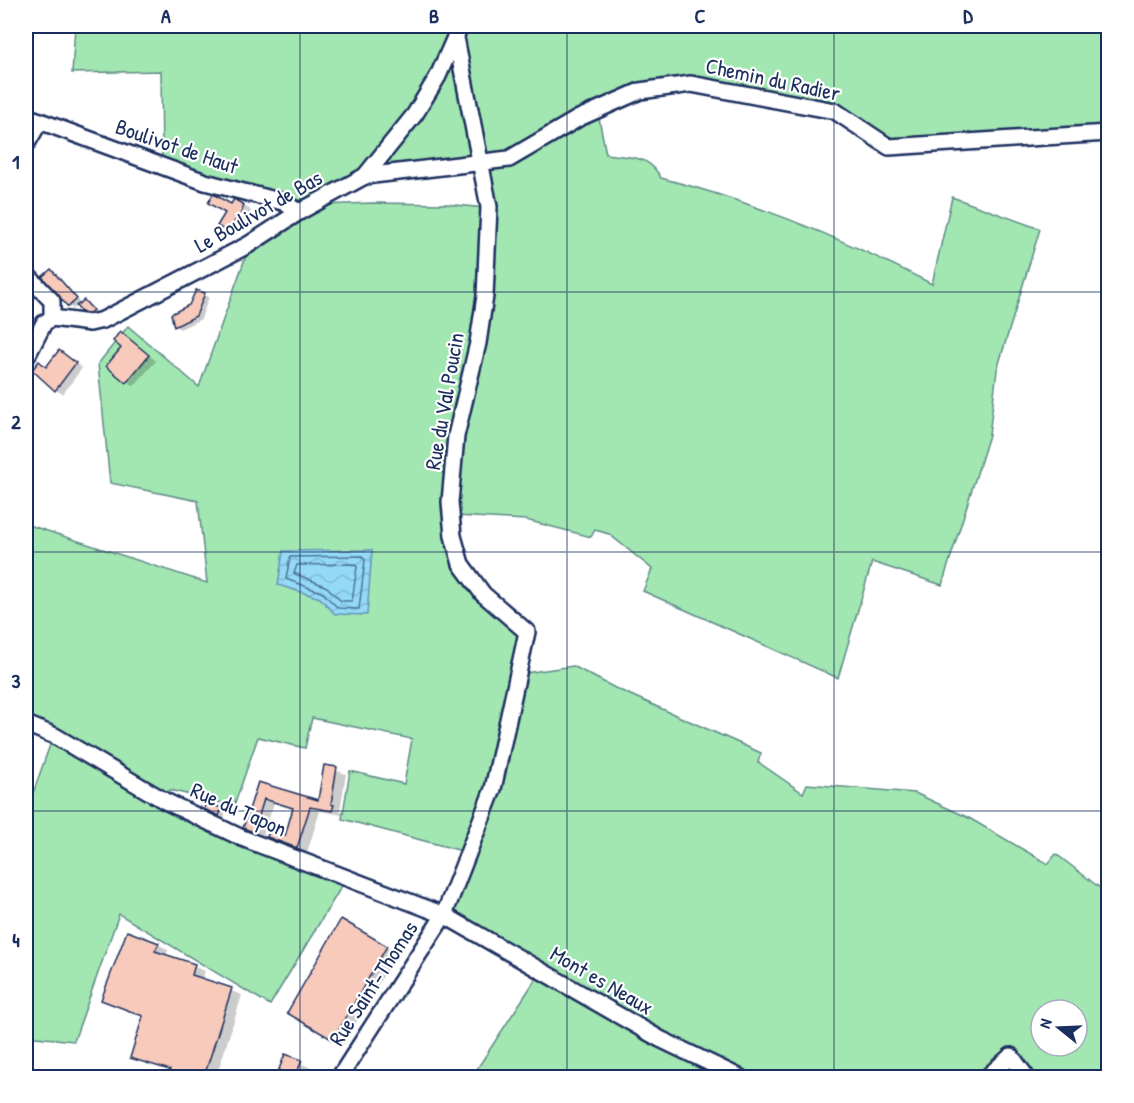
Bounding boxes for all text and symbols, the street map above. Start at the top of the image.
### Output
text: A [161,2,171,29]
text: B [429,2,439,29]
text: C [695,2,706,29]
text: D [963,2,973,29]
street label: Chemin du Radier [703,50,844,108]
street label: Boulivot de Haut [112,111,243,181]
text: 1 [12,148,20,175]
street label: Le Boulivot de Bas [189,162,327,260]
street label: Rue du Val Poucin [417,330,471,472]
text: 2 [11,408,21,435]
text: 3 [12,667,21,694]
street label: Rue du Tapon [186,775,292,843]
street label: Rue Saint-Thomas [321,915,425,1051]
text: 4 [12,926,20,953]
street label: Mont es Neaux [545,938,659,1022]
north arrow [1029,998,1089,1058]
text: N [1033,1015,1057,1031]

